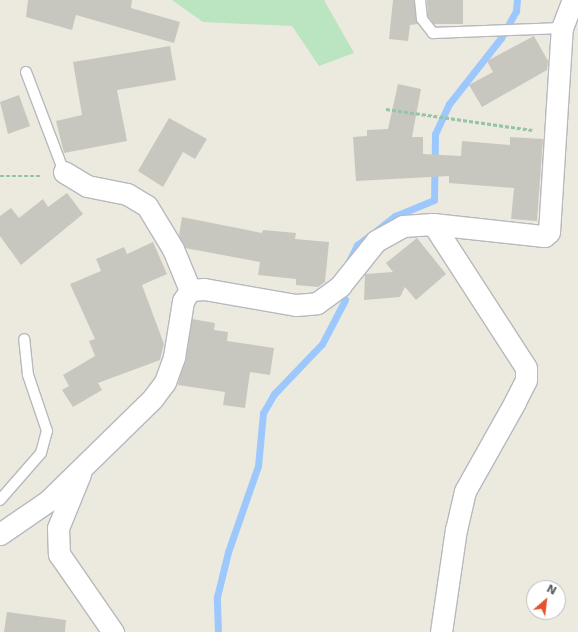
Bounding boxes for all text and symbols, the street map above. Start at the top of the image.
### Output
north arrow [526,580,566,620]
text: N [544,582,559,598]

